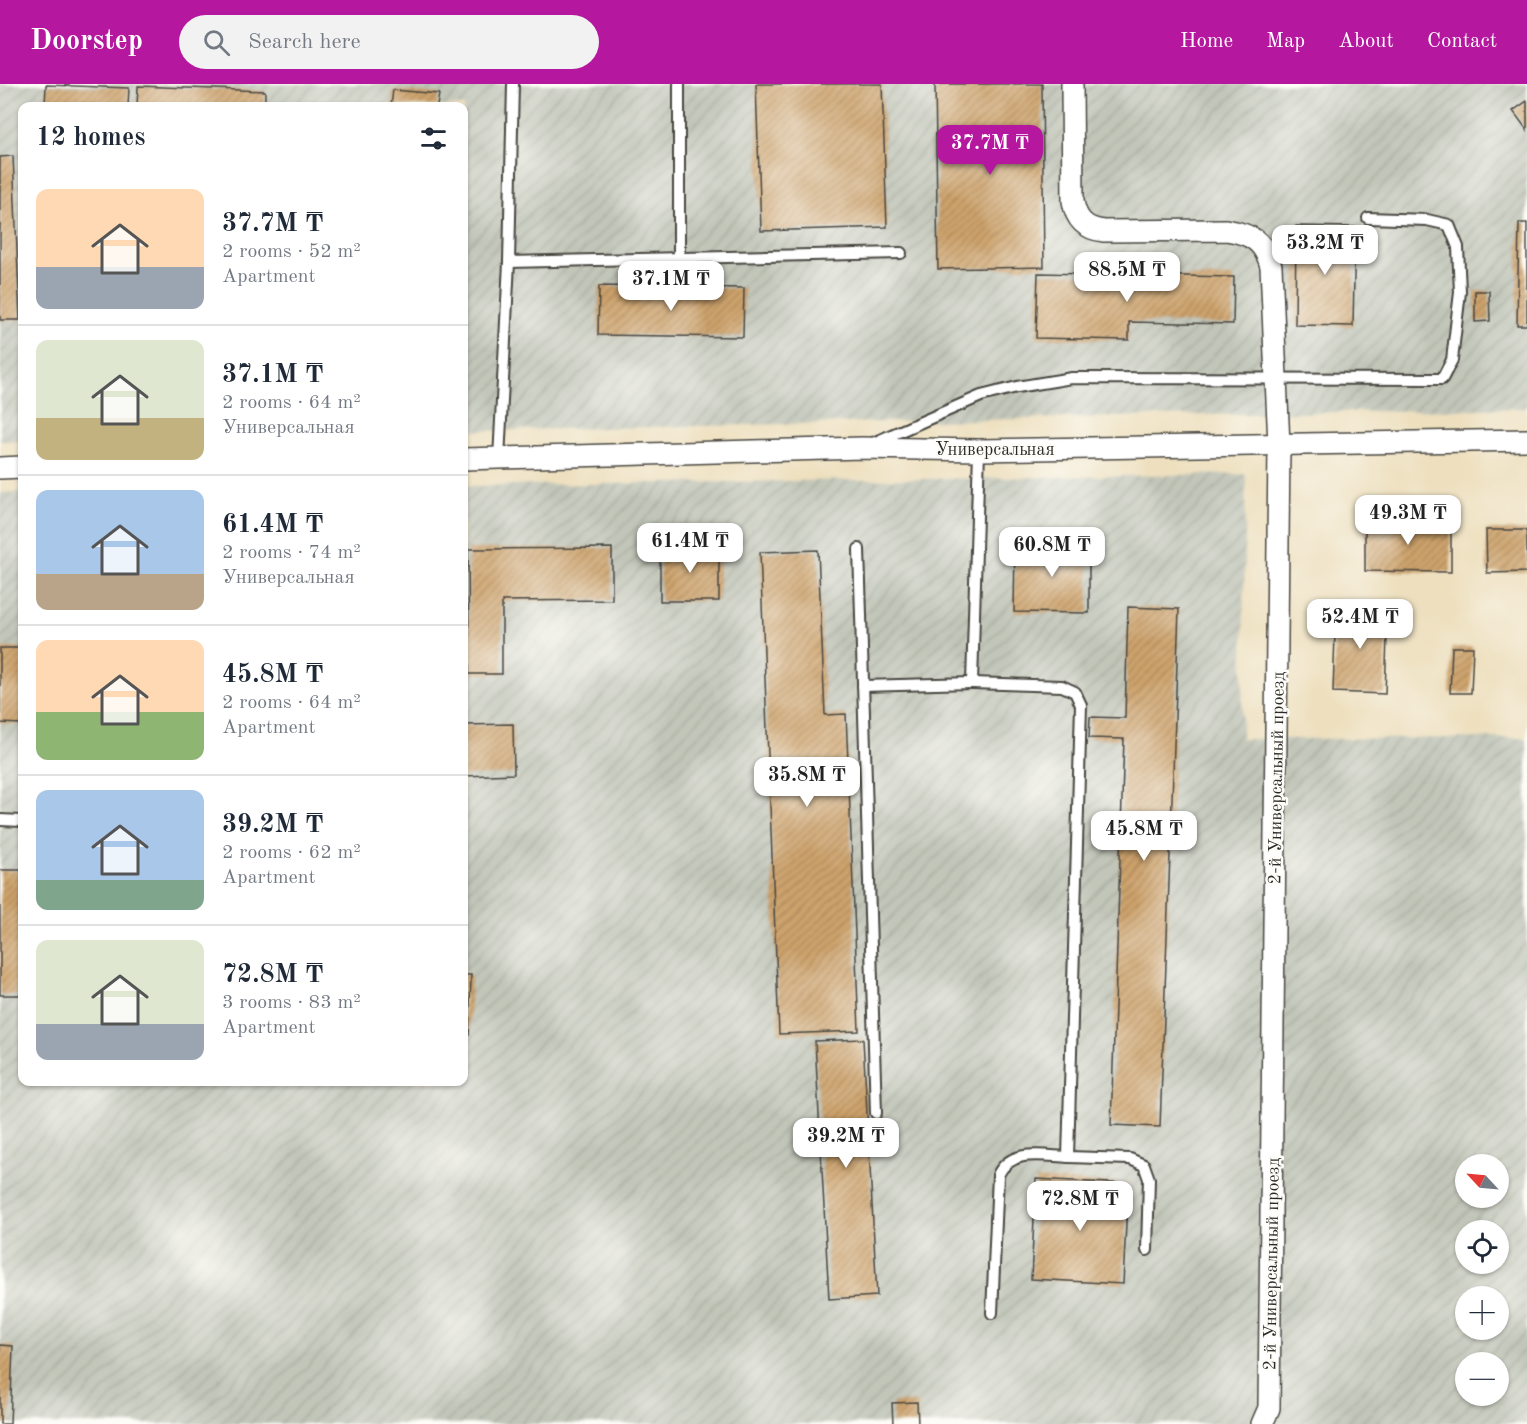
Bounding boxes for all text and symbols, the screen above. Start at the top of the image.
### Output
search box [179,15,599,69]
icon: search [200,26,233,59]
text: Doorstep [30,28,143,56]
text: Search here [248,31,361,53]
text: Home [1180,31,1233,52]
text: Map [1266,31,1305,52]
text: About [1338,31,1394,52]
text: Contact [1427,31,1497,52]
icon: filters [417,122,450,155]
text: 12 homes [36,125,145,151]
pin: 37.7M ₸ [935,125,1045,176]
text: 37.7M ₸ [951,134,1029,154]
text: 37.7M ₸ [222,211,324,237]
icon: home [84,213,156,285]
pin: 53.2M ₸ [1270,225,1380,276]
text: 53.2M ₸ [1286,234,1364,254]
text: 2 rooms · 52 m² [222,242,361,262]
pin: 88.5M ₸ [1072,252,1182,303]
pin: 37.1M ₸ [616,261,726,312]
text: 88.5M ₸ [1088,261,1166,281]
text: Apartment [222,267,316,287]
text: 37.1M ₸ [632,270,710,290]
text: 37.1M ₸ [222,362,324,388]
icon: home [84,364,156,436]
text: 2 rooms · 64 m² [222,393,361,413]
text: Универсальная [222,418,355,438]
street label: Универсальная [935,441,1055,459]
pin: 49.3M ₸ [1353,495,1463,546]
text: 49.3M ₸ [1369,504,1447,524]
text: 61.4M ₸ [222,512,324,538]
icon: home [84,514,156,586]
pin: 61.4M ₸ [635,523,745,574]
pin: 60.8M ₸ [997,527,1107,578]
text: 61.4M ₸ [651,532,729,552]
text: 60.8M ₸ [1013,536,1091,556]
text: 2 rooms · 74 m² [222,543,361,563]
text: Универсальная [222,568,355,588]
pin: 52.4M ₸ [1305,599,1415,650]
text: 52.4M ₸ [1321,608,1399,628]
text: 45.8M ₸ [222,662,324,688]
icon: home [84,664,156,736]
street label: 2-й Универсальный проезд [1266,671,1288,885]
text: 2 rooms · 64 m² [222,693,361,713]
text: Apartment [222,718,316,738]
pin: 35.8M ₸ [752,757,862,808]
text: 35.8M ₸ [768,766,846,786]
pin: 45.8M ₸ [1089,811,1199,862]
text: 39.2M ₸ [222,812,324,838]
icon: home [84,814,156,886]
text: 45.8M ₸ [1105,820,1183,840]
text: 2 rooms · 62 m² [222,843,361,863]
text: Apartment [222,868,316,888]
text: 72.8M ₸ [222,962,324,988]
icon: home [84,964,156,1036]
text: 3 rooms · 83 m² [222,993,361,1013]
text: Apartment [222,1018,316,1038]
pin: 39.2M ₸ [791,1118,901,1169]
text: 39.2M ₸ [807,1127,885,1147]
north arrow [1455,1154,1509,1208]
map controls [1455,1154,1509,1406]
street label: 2-й Универсальный проезд [1261,1157,1283,1371]
pin: 72.8M ₸ [1025,1181,1135,1232]
text: 72.8M ₸ [1041,1190,1119,1210]
button: locate [1455,1220,1509,1274]
button: + [1455,1286,1509,1340]
button: − [1455,1352,1509,1406]

